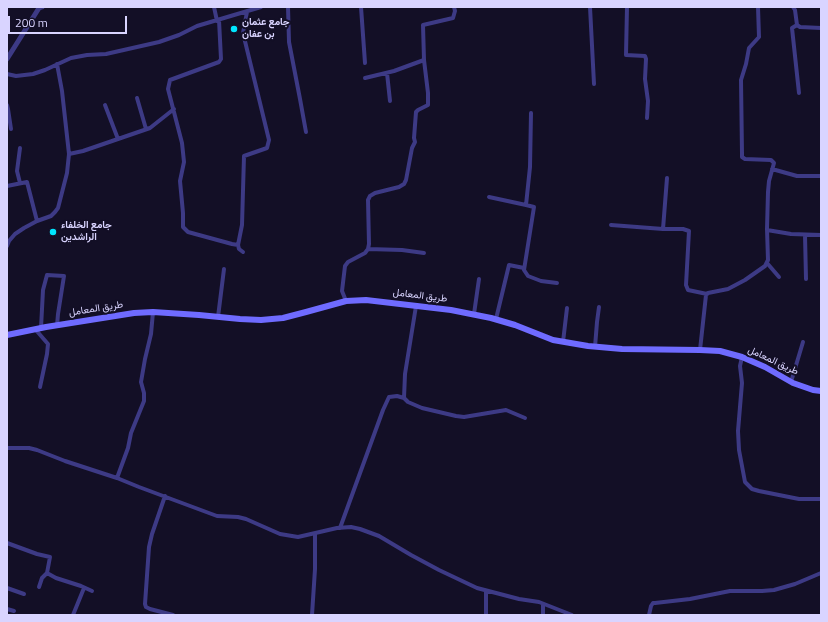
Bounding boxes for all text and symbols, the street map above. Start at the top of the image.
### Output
scale bar [10,8,129,34]
text: 200 m [15,13,48,32]
place label: جامع عثمان بن عفان [242,17,290,40]
marker: جامع عثمان بن عفان [229,24,239,34]
place label: جامع الخلفاء الراشدين [61,220,112,244]
marker: جامع الخلفاء الراشدين [48,227,58,237]
street label: طريق المعامل [392,287,448,305]
street label: طريق المعامل [68,299,124,319]
street label: طريق المعامل [746,344,800,378]

